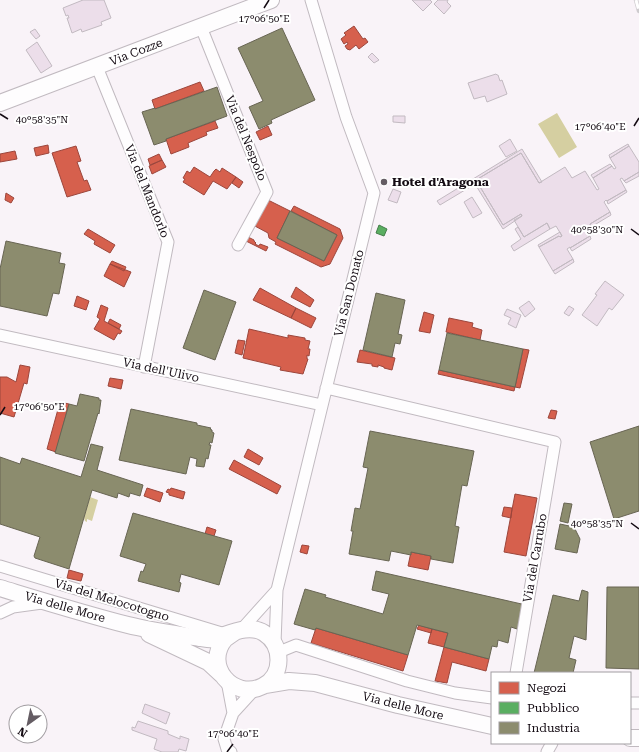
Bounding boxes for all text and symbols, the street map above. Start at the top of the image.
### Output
text: 17°06'50"E [238,13,290,24]
street label: Via Cozze [107,35,165,69]
street label: Via del Nespolo [223,93,269,183]
text: 40°58'35"N [16,114,68,125]
text: 17°06'40"E [574,121,626,132]
street label: Via del Mandorlo [122,142,172,240]
place label: Hotel d'Aragona [392,175,489,189]
marker: Hotel d'Aragona [379,177,389,187]
text: 40°58'30"N [571,224,623,235]
street label: Via San Donato [331,248,367,338]
street label: Via dell'Ulivo [122,355,200,385]
text: 17°06'50"E [13,401,65,412]
street label: Via del Carrubo [520,512,550,604]
text: 40°58'35"N [571,518,623,529]
street label: Via del Melocotogno [53,576,171,624]
street label: Via delle More [23,589,107,625]
legend [491,672,631,744]
text: Negozi [527,681,567,695]
street label: Via delle More [361,689,445,723]
text: Pubblico [527,701,579,715]
north arrow [8,704,48,744]
text: Industria [527,721,580,735]
text: N [15,724,30,740]
text: 17°06'40"E [207,728,259,739]

